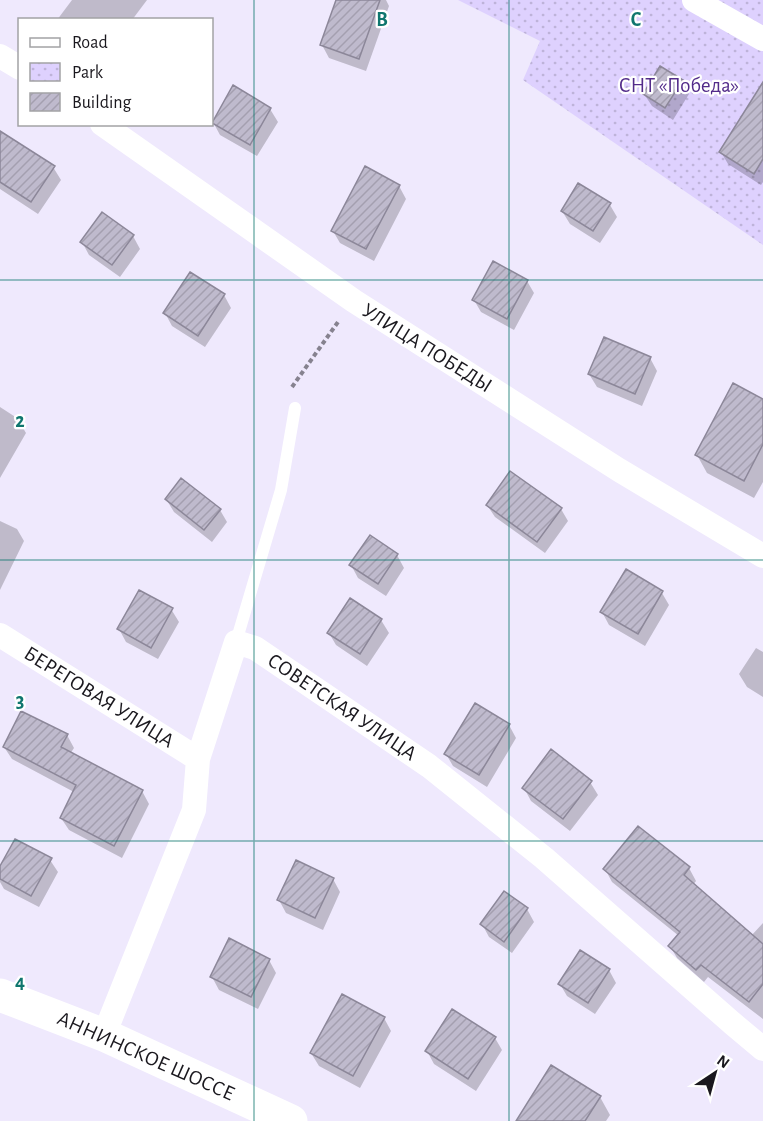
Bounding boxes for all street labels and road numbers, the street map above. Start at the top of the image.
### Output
street label: УЛИЦА ПОБЕДЫ [358,300,496,396]
street label: БЕРЕГОВАЯ УЛИЦА [20,642,178,752]
street label: СОВЕТСКАЯ УЛИЦА [264,649,420,765]
street label: АННИНСКОЕ ШОССЕ [54,1007,238,1105]

